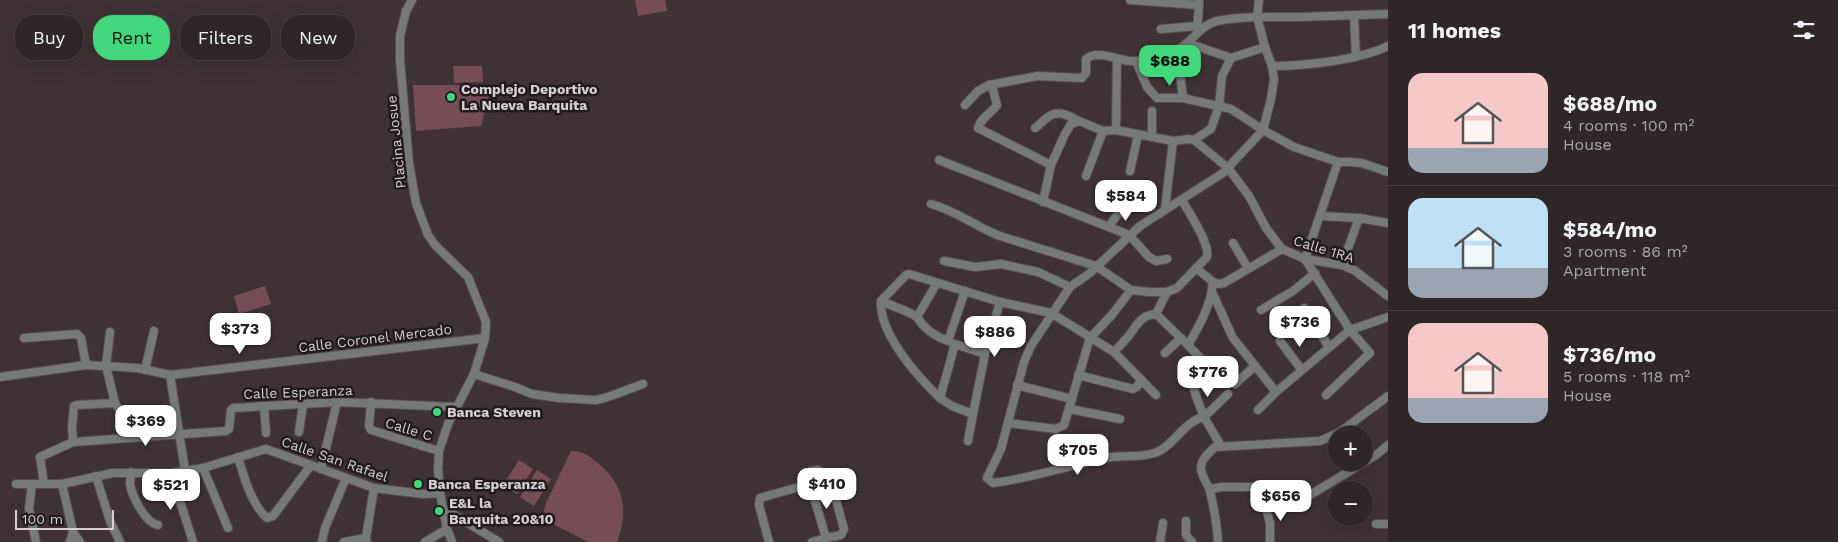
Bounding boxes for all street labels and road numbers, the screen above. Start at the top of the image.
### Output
street label: Placina Josue [383,95,409,189]
street label: Calle 1RA [1292,232,1356,266]
street label: Calle Coronel Mercado [297,321,453,355]
street label: Calle Esperanza [243,382,353,402]
street label: Calle C [383,414,435,444]
street label: Calle San Rafael [280,433,391,485]

